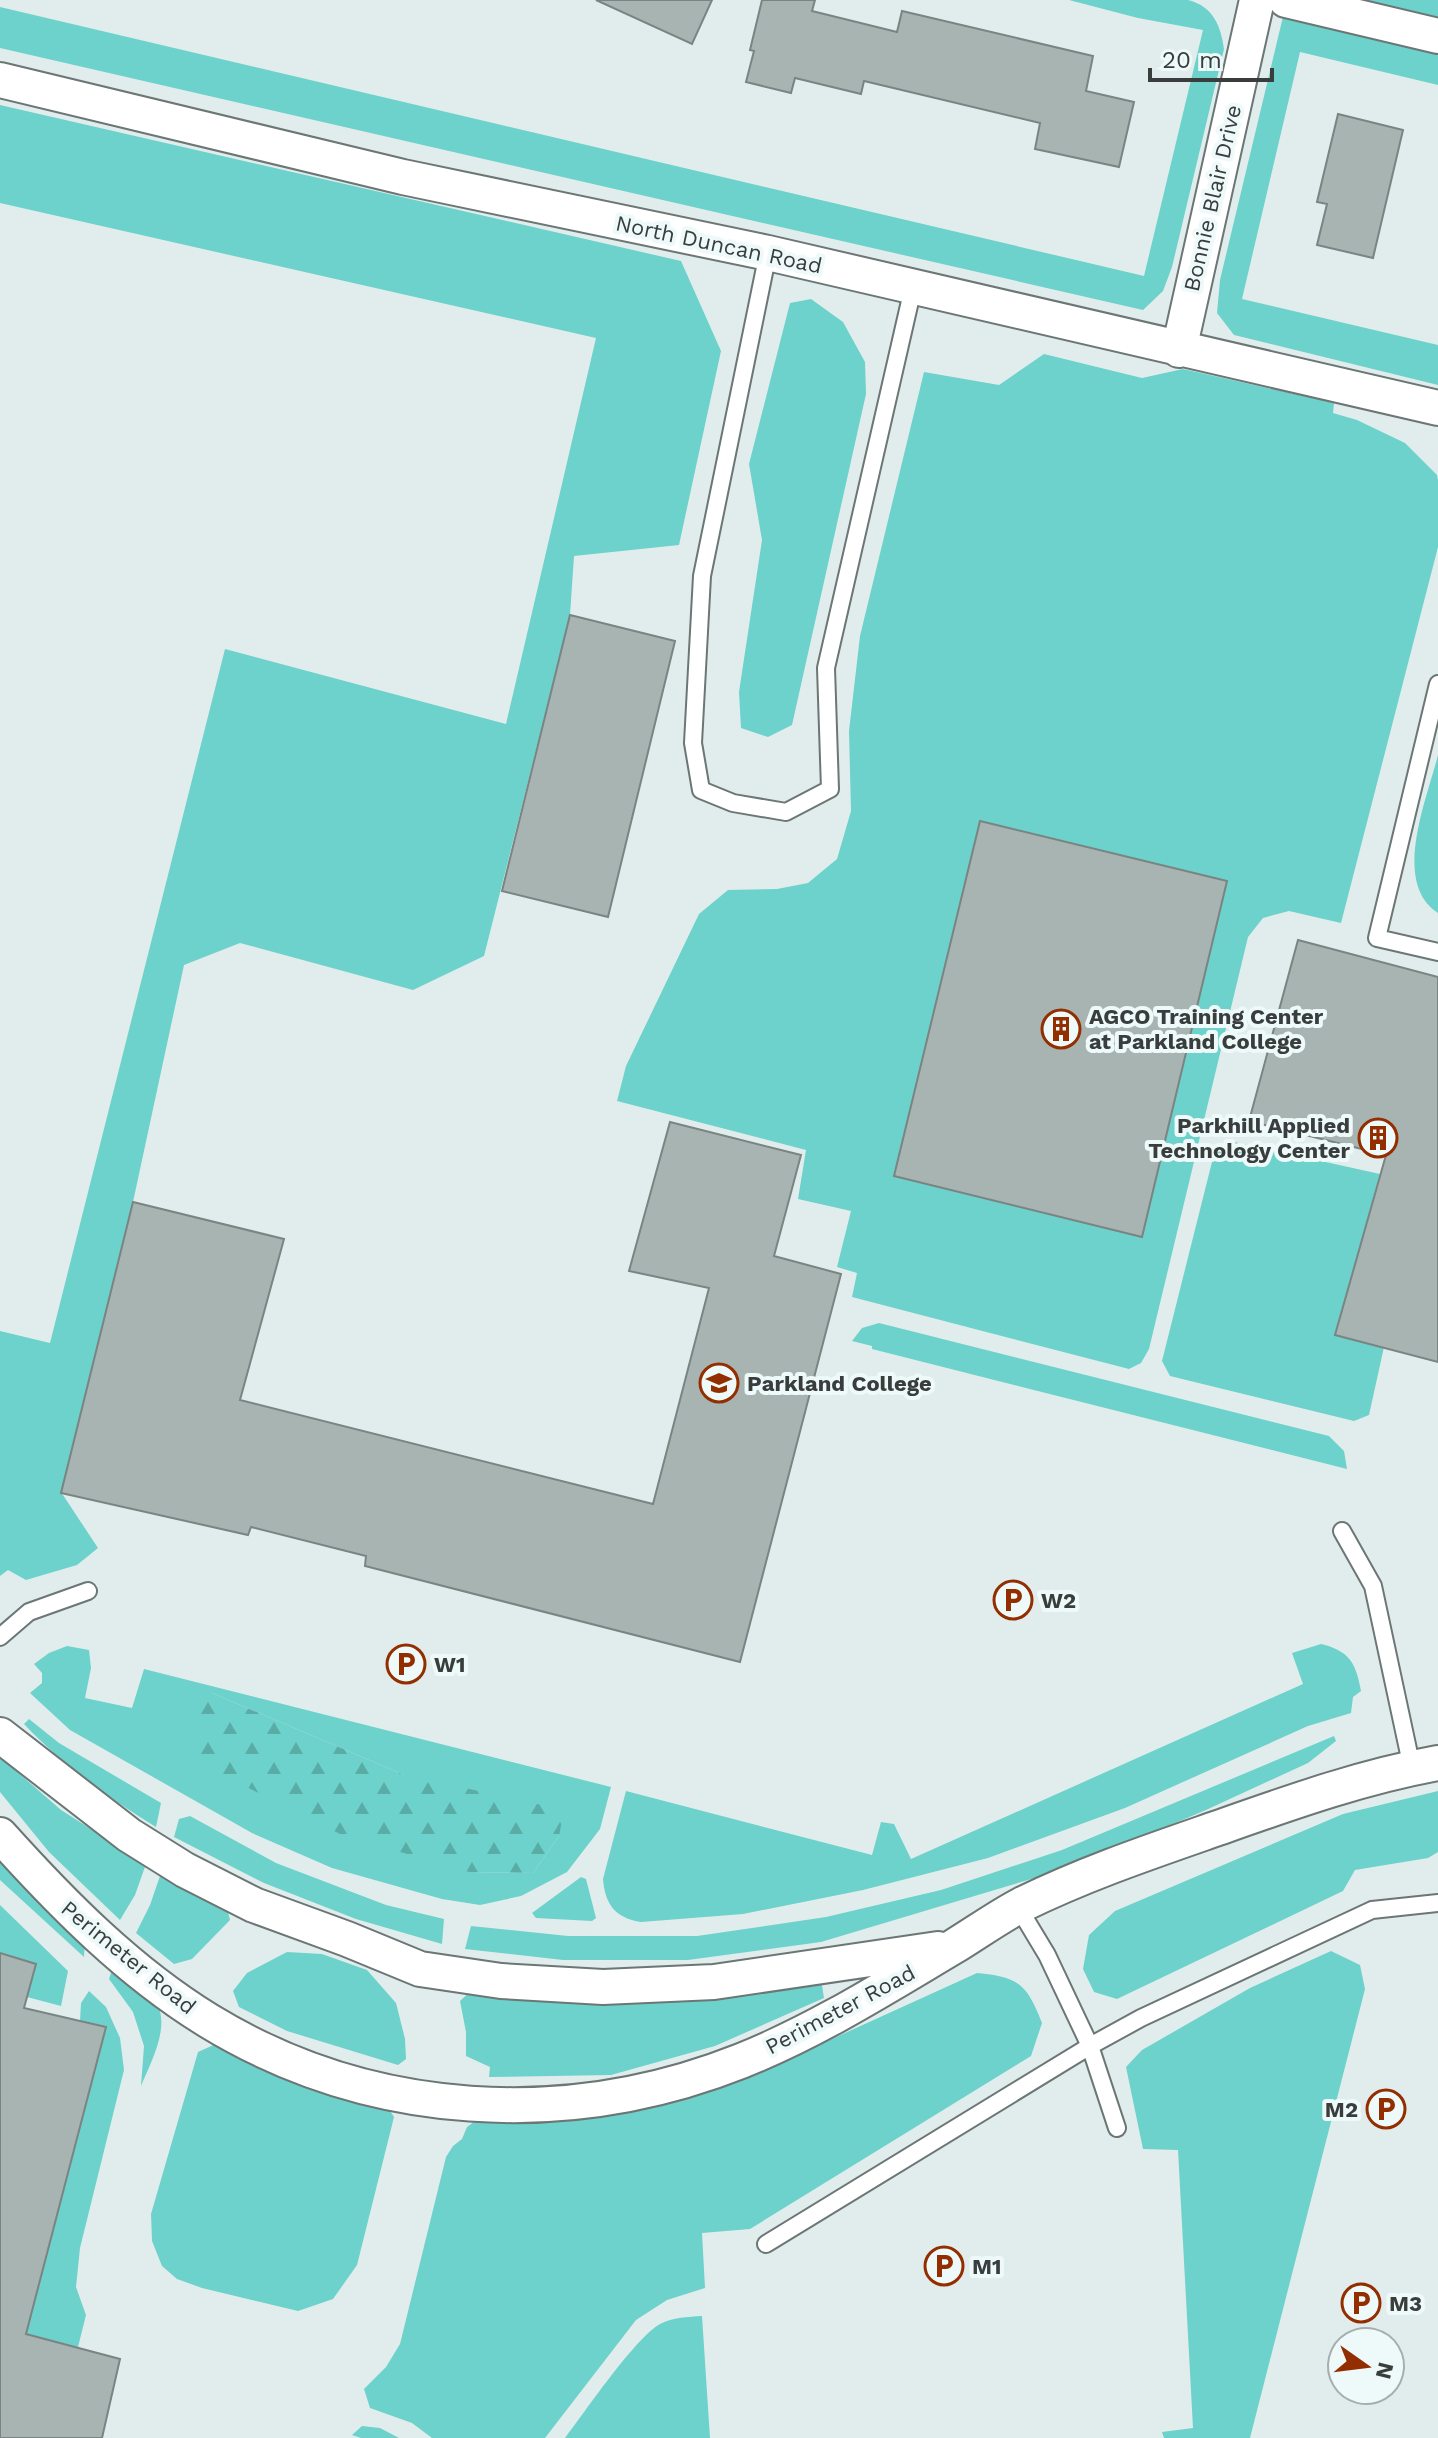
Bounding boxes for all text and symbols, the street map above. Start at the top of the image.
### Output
scale bar [1150,32,1272,82]
text: 20 m [1162,46,1222,74]
street label: Bonnie Blair Drive [1179,102,1246,294]
street label: North Duncan Road [613,210,824,279]
place label: AGCO Training Center at Parkland College [1089,1004,1324,1054]
building icon: AGCO Training Center at Parkland College [1040,1008,1082,1050]
place label: Parkhill Applied Technology Center [1148,1113,1351,1163]
building icon: Parkhill Applied Technology Center [1357,1117,1399,1159]
school or university icon: Parkland College [698,1362,740,1404]
place label: Parkland College [747,1371,932,1396]
parking icon: W2 [992,1579,1034,1621]
place label: W2 [1041,1588,1076,1613]
parking icon: W1 [385,1643,427,1685]
place label: W1 [434,1652,465,1677]
street label: Perimeter Road [56,1896,201,2019]
street label: Perimeter Road [761,1960,919,2059]
parking icon: M2 [1365,2088,1407,2130]
place label: M2 [1325,2097,1358,2122]
parking icon: M1 [923,2245,965,2287]
place label: M1 [972,2254,1002,2279]
parking icon: M3 [1340,2282,1382,2324]
place label: M3 [1389,2291,1422,2316]
north arrow [1326,2326,1406,2406]
text: N [1371,2360,1399,2382]

